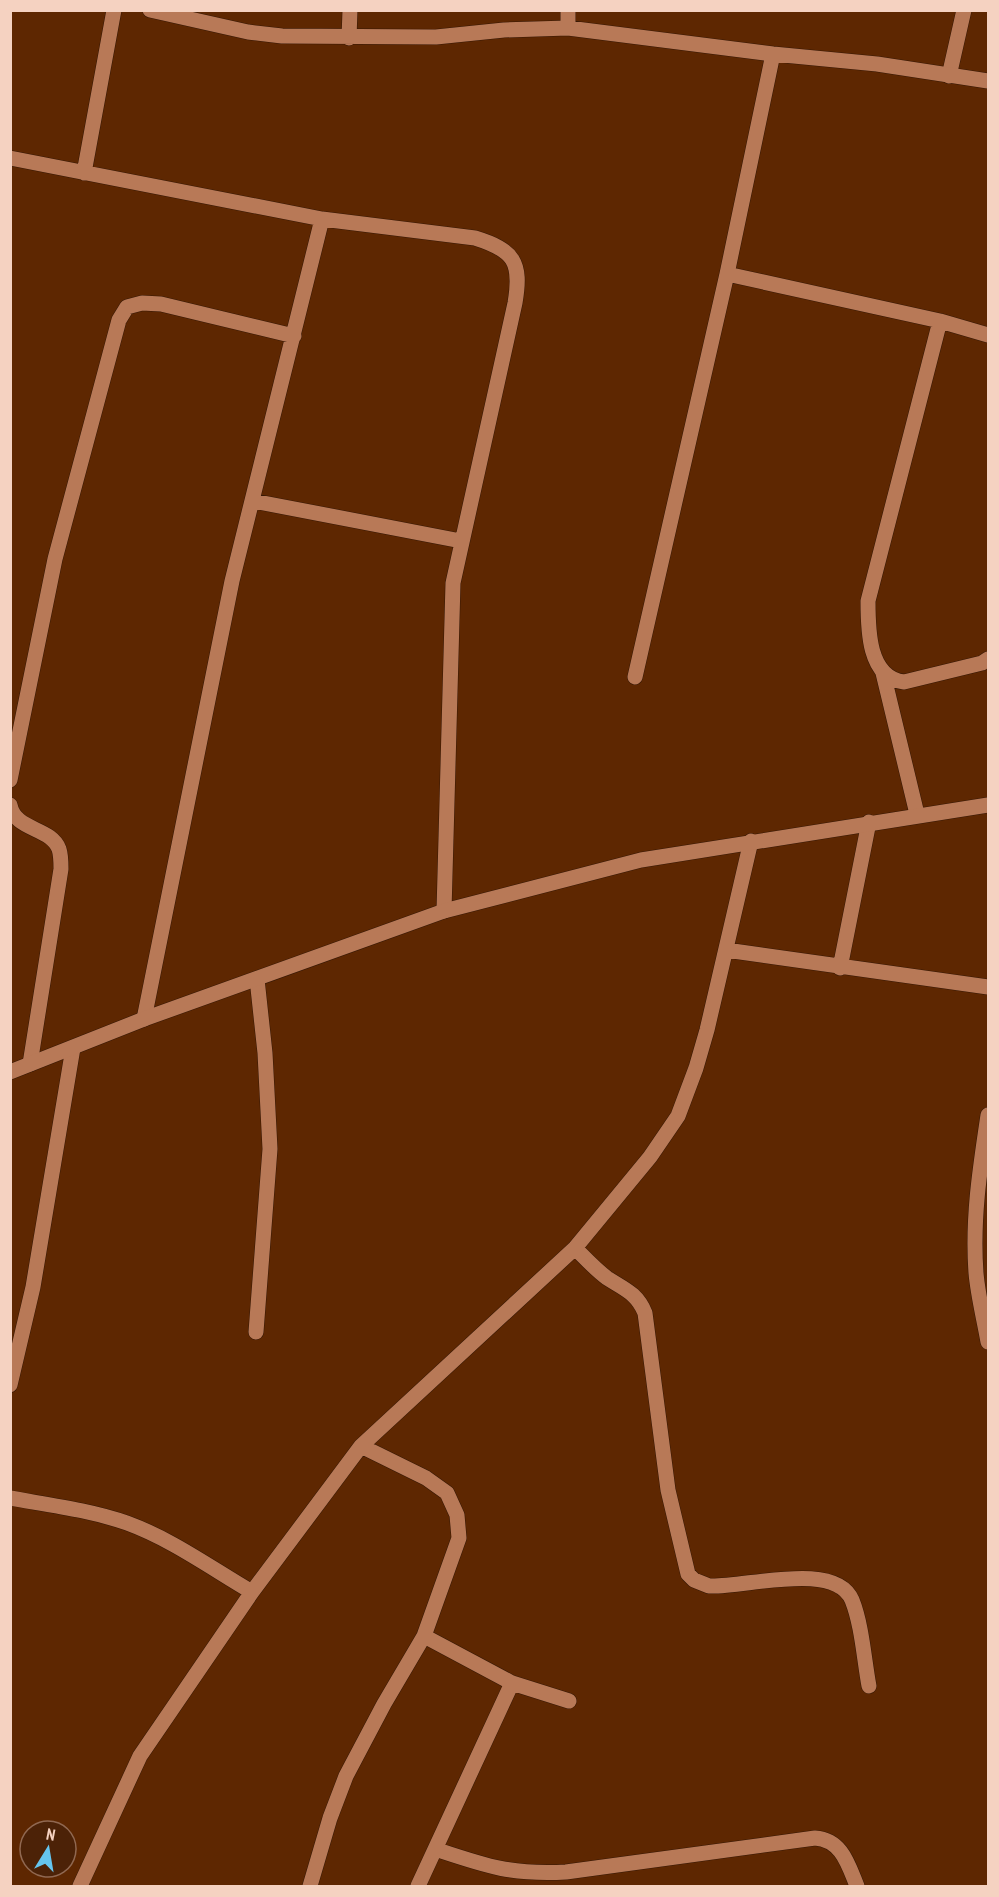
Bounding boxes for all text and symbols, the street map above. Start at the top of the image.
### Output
north arrow [18,1819,78,1879]
text: N [45,1824,57,1845]

